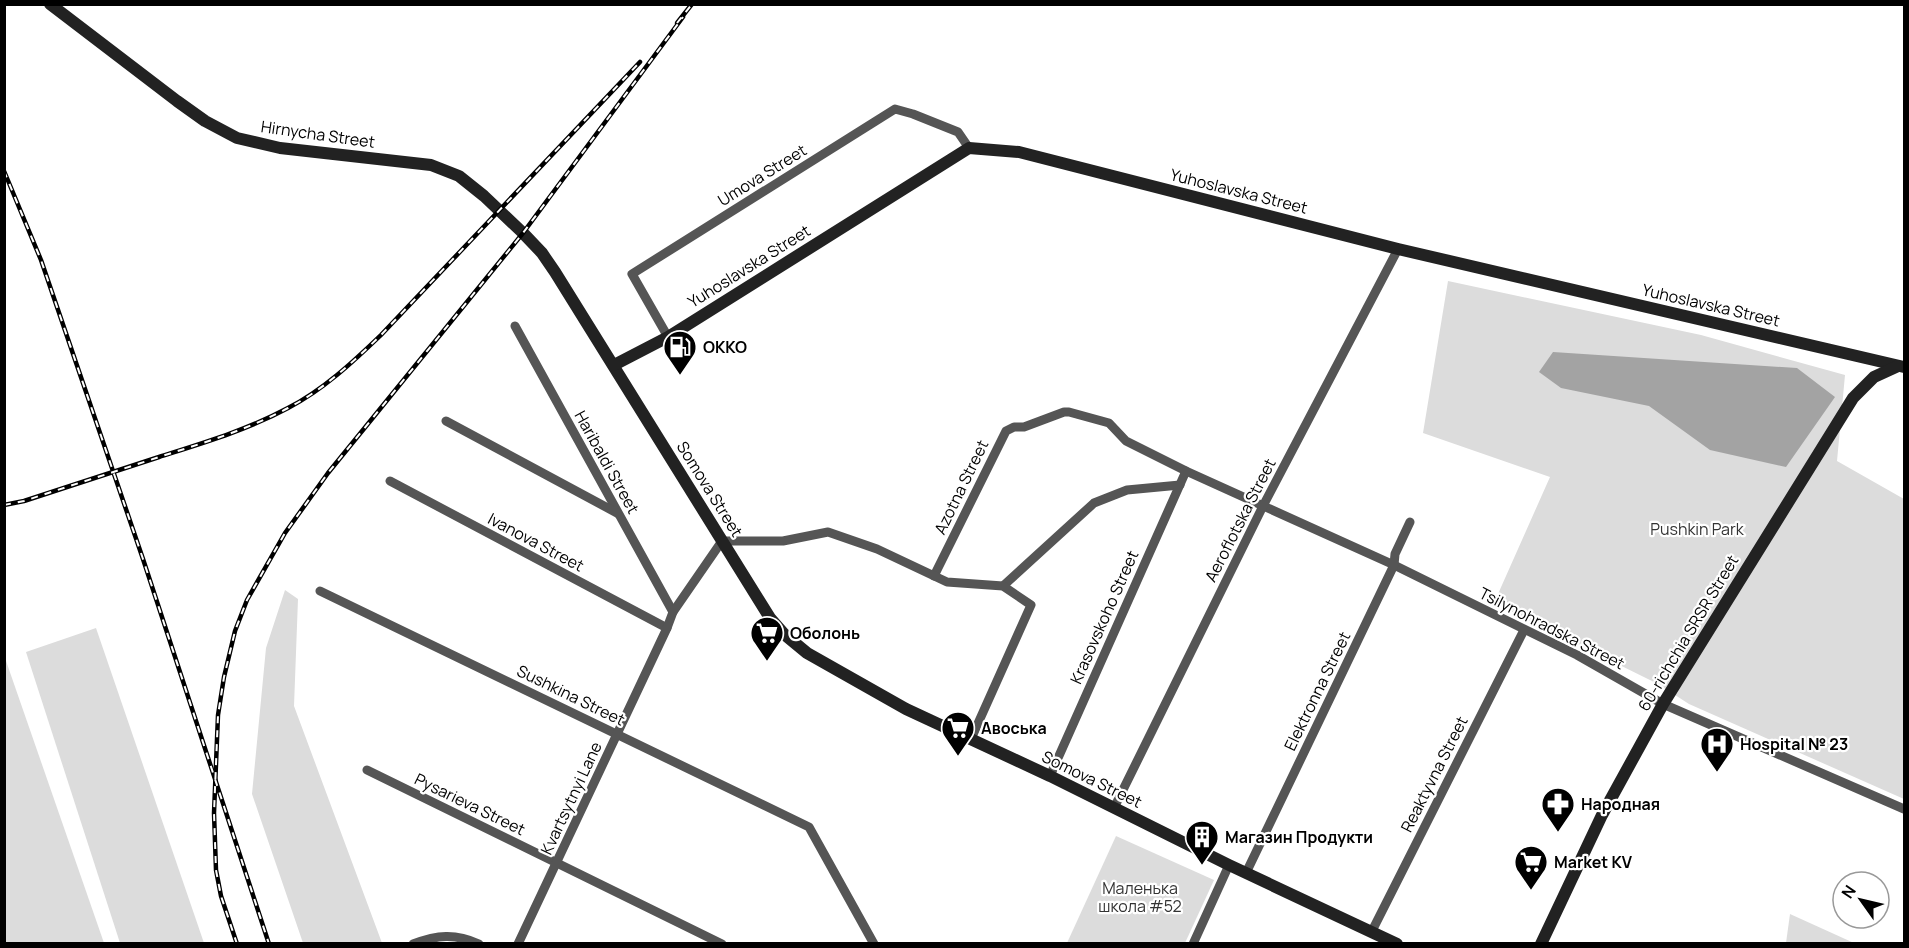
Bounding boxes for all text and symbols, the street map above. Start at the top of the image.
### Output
street label: Hirnycha Street [259,115,377,153]
street label: Umova Street [714,139,810,211]
street label: Yuhoslavska Street [1168,163,1310,219]
street label: Yuhoslavska Street [684,219,814,313]
street label: Yuhoslavska Street [1640,278,1782,332]
fuel station icon: ОККО [662,329,698,376]
place label: ОККО [703,336,747,358]
street label: Haribaldi Street [570,406,644,518]
street label: Azotna Street [929,436,993,538]
street label: Somova Street [672,437,748,541]
street label: Aeroflotska Street [1199,454,1281,586]
street label: Ivanova Street [484,508,588,576]
park label: Pushkin Park [1650,518,1745,540]
street label: Krasovskoho Street [1065,547,1143,687]
street label: 60-richchia SRSR Street [1633,551,1743,715]
street label: Tsilynohradska Street [1475,582,1629,674]
supermarket icon: Оболонь [749,615,785,662]
place label: Оболонь [790,622,860,644]
street label: Elektronna Street [1279,628,1355,754]
street label: Sushkina Street [513,659,629,731]
supermarket icon: Авоська [940,710,976,757]
street label: Reaktyvna Street [1395,712,1473,836]
place label: Авоська [981,717,1047,739]
hospital icon: Hospital № 23 [1699,726,1735,773]
place label: Hospital № 23 [1740,733,1848,755]
street label: Kvartsytnyi Lane [535,738,607,858]
street label: Somova Street [1038,745,1146,813]
street label: Pysarieva Street [411,768,529,840]
pharmacy icon: Народная [1540,786,1576,833]
place label: Народная [1581,793,1660,815]
building icon: Магазин Продукти [1184,819,1220,866]
place label: Магазин Продукти [1225,826,1373,848]
supermarket icon: Market KV [1513,844,1549,891]
place label: Market KV [1554,851,1633,873]
north arrow [1831,870,1891,930]
park label: Маленька школа #52 [1098,877,1182,917]
text: N [1836,881,1861,903]

